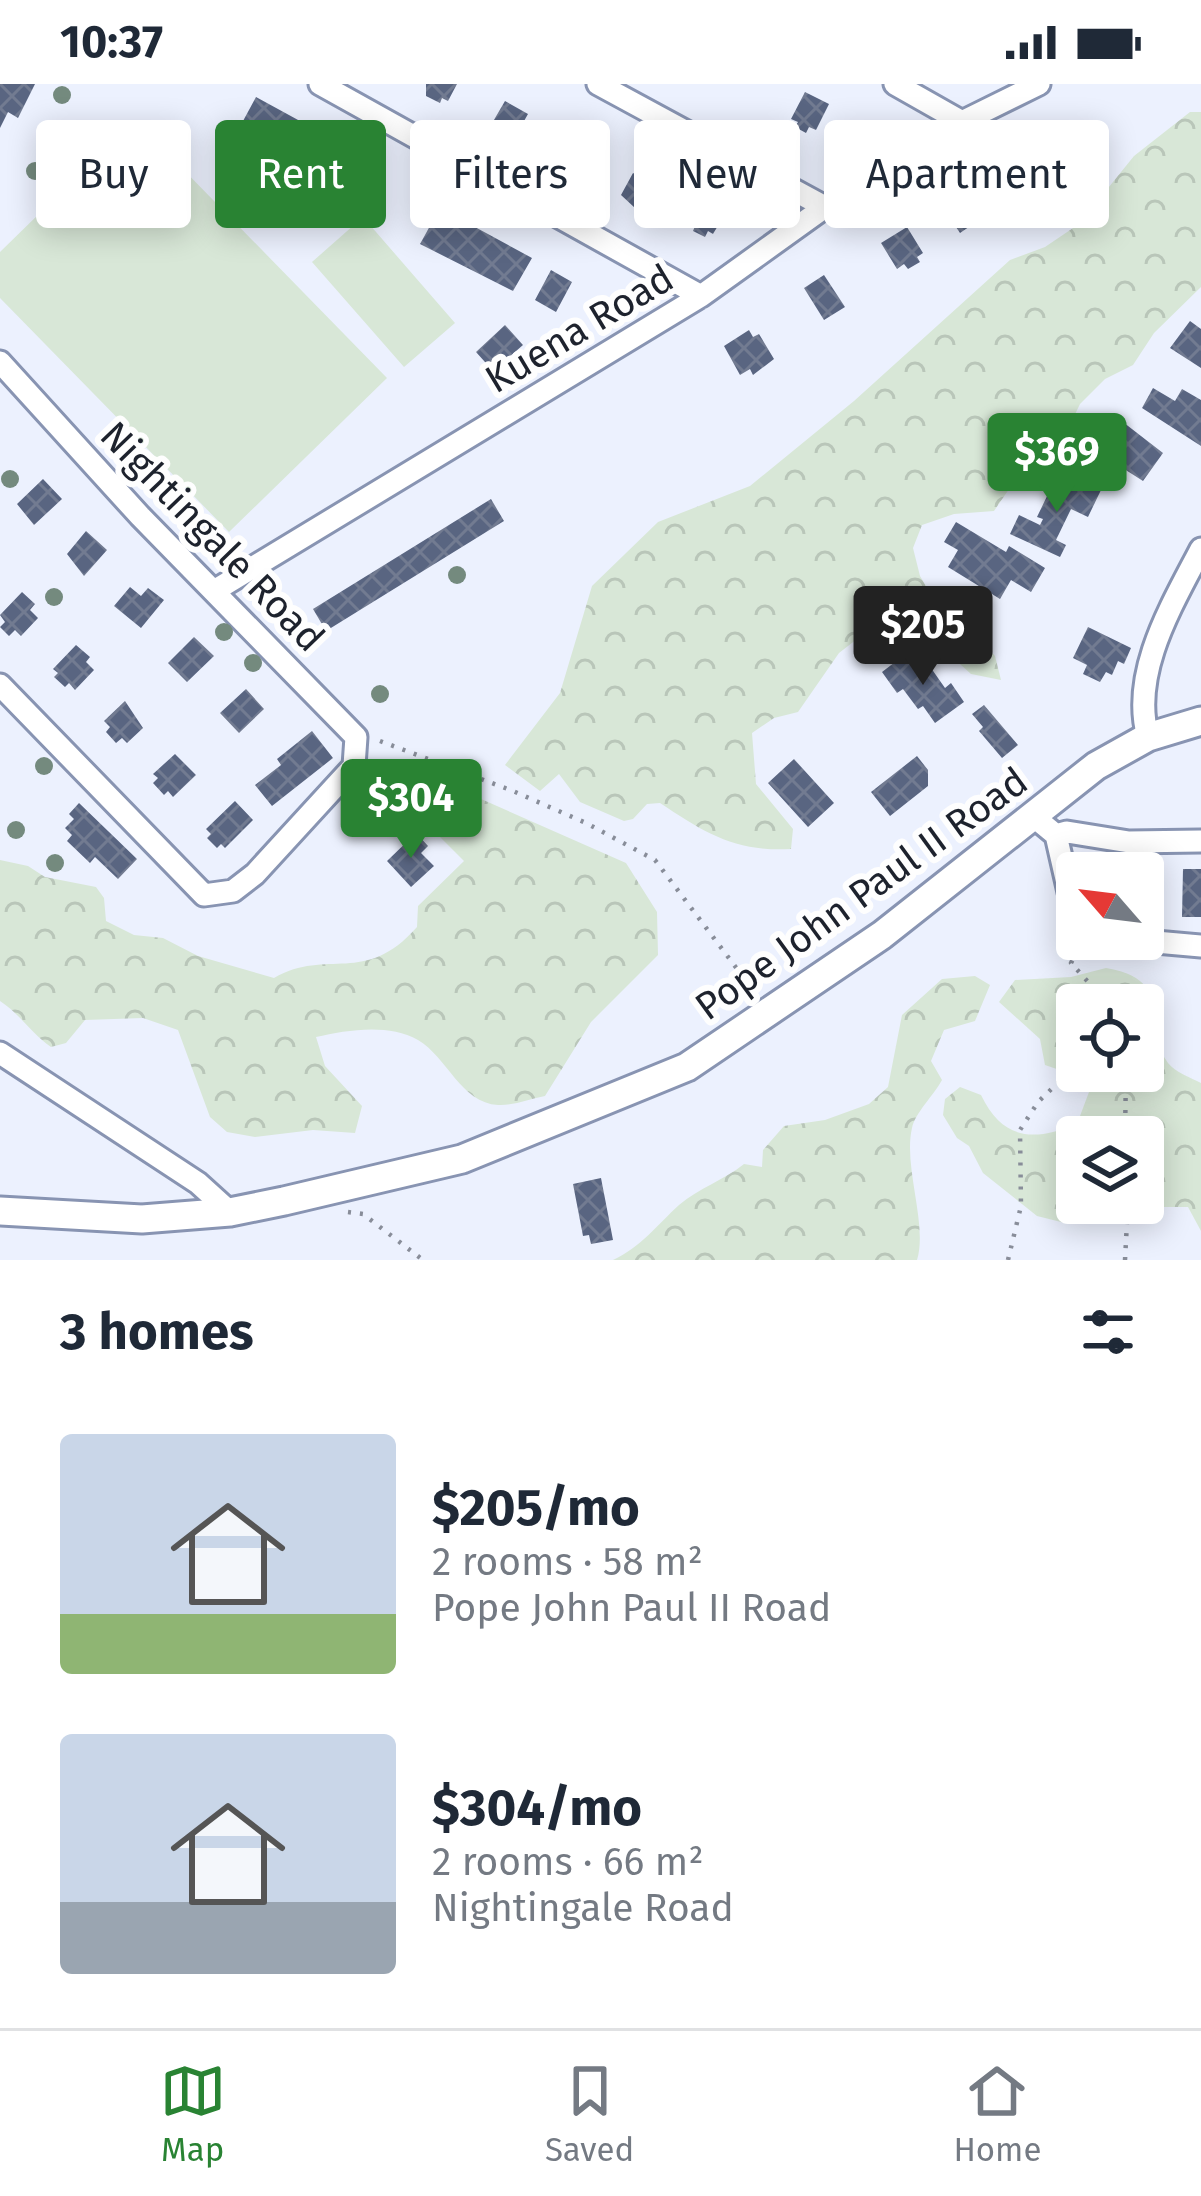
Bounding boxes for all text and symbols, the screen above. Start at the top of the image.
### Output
text: 10:37 [60,15,163,69]
chip: Buy [36,120,191,228]
chip: Rent [215,120,386,228]
chip: Filters [410,120,610,228]
chip: New [634,120,800,228]
chip: Apartment [824,120,1109,228]
street label: Kuena Road [477,255,682,403]
street label: Nightingale Road [91,412,334,661]
pin: $369 [986,413,1128,515]
text: $369 [1015,429,1099,475]
pin: $205 [852,586,994,688]
text: $205 [881,602,965,648]
street label: Pope John Paul II Road [687,758,1037,1030]
pin: $304 [340,759,482,861]
text: $304 [368,775,454,821]
north arrow [1056,852,1164,960]
map controls [1056,852,1164,1224]
button: locate [1056,984,1164,1092]
button: layers [1056,1116,1164,1224]
icon: filters [1075,1299,1141,1365]
text: 3 homes [60,1301,254,1363]
text: $205/mo [432,1477,640,1539]
icon: home [156,1482,300,1626]
text: 2 rooms · 58 m² [432,1539,703,1585]
text: Pope John Paul II Road [432,1585,831,1631]
text: $304/mo [432,1777,642,1839]
icon: home [156,1782,300,1926]
text: 2 rooms · 66 m² [432,1839,703,1885]
text: Nightingale Road [432,1885,734,1931]
tab: Map [160,2058,226,2170]
tab: Saved [545,2058,634,2170]
tab: Home [953,2058,1041,2170]

